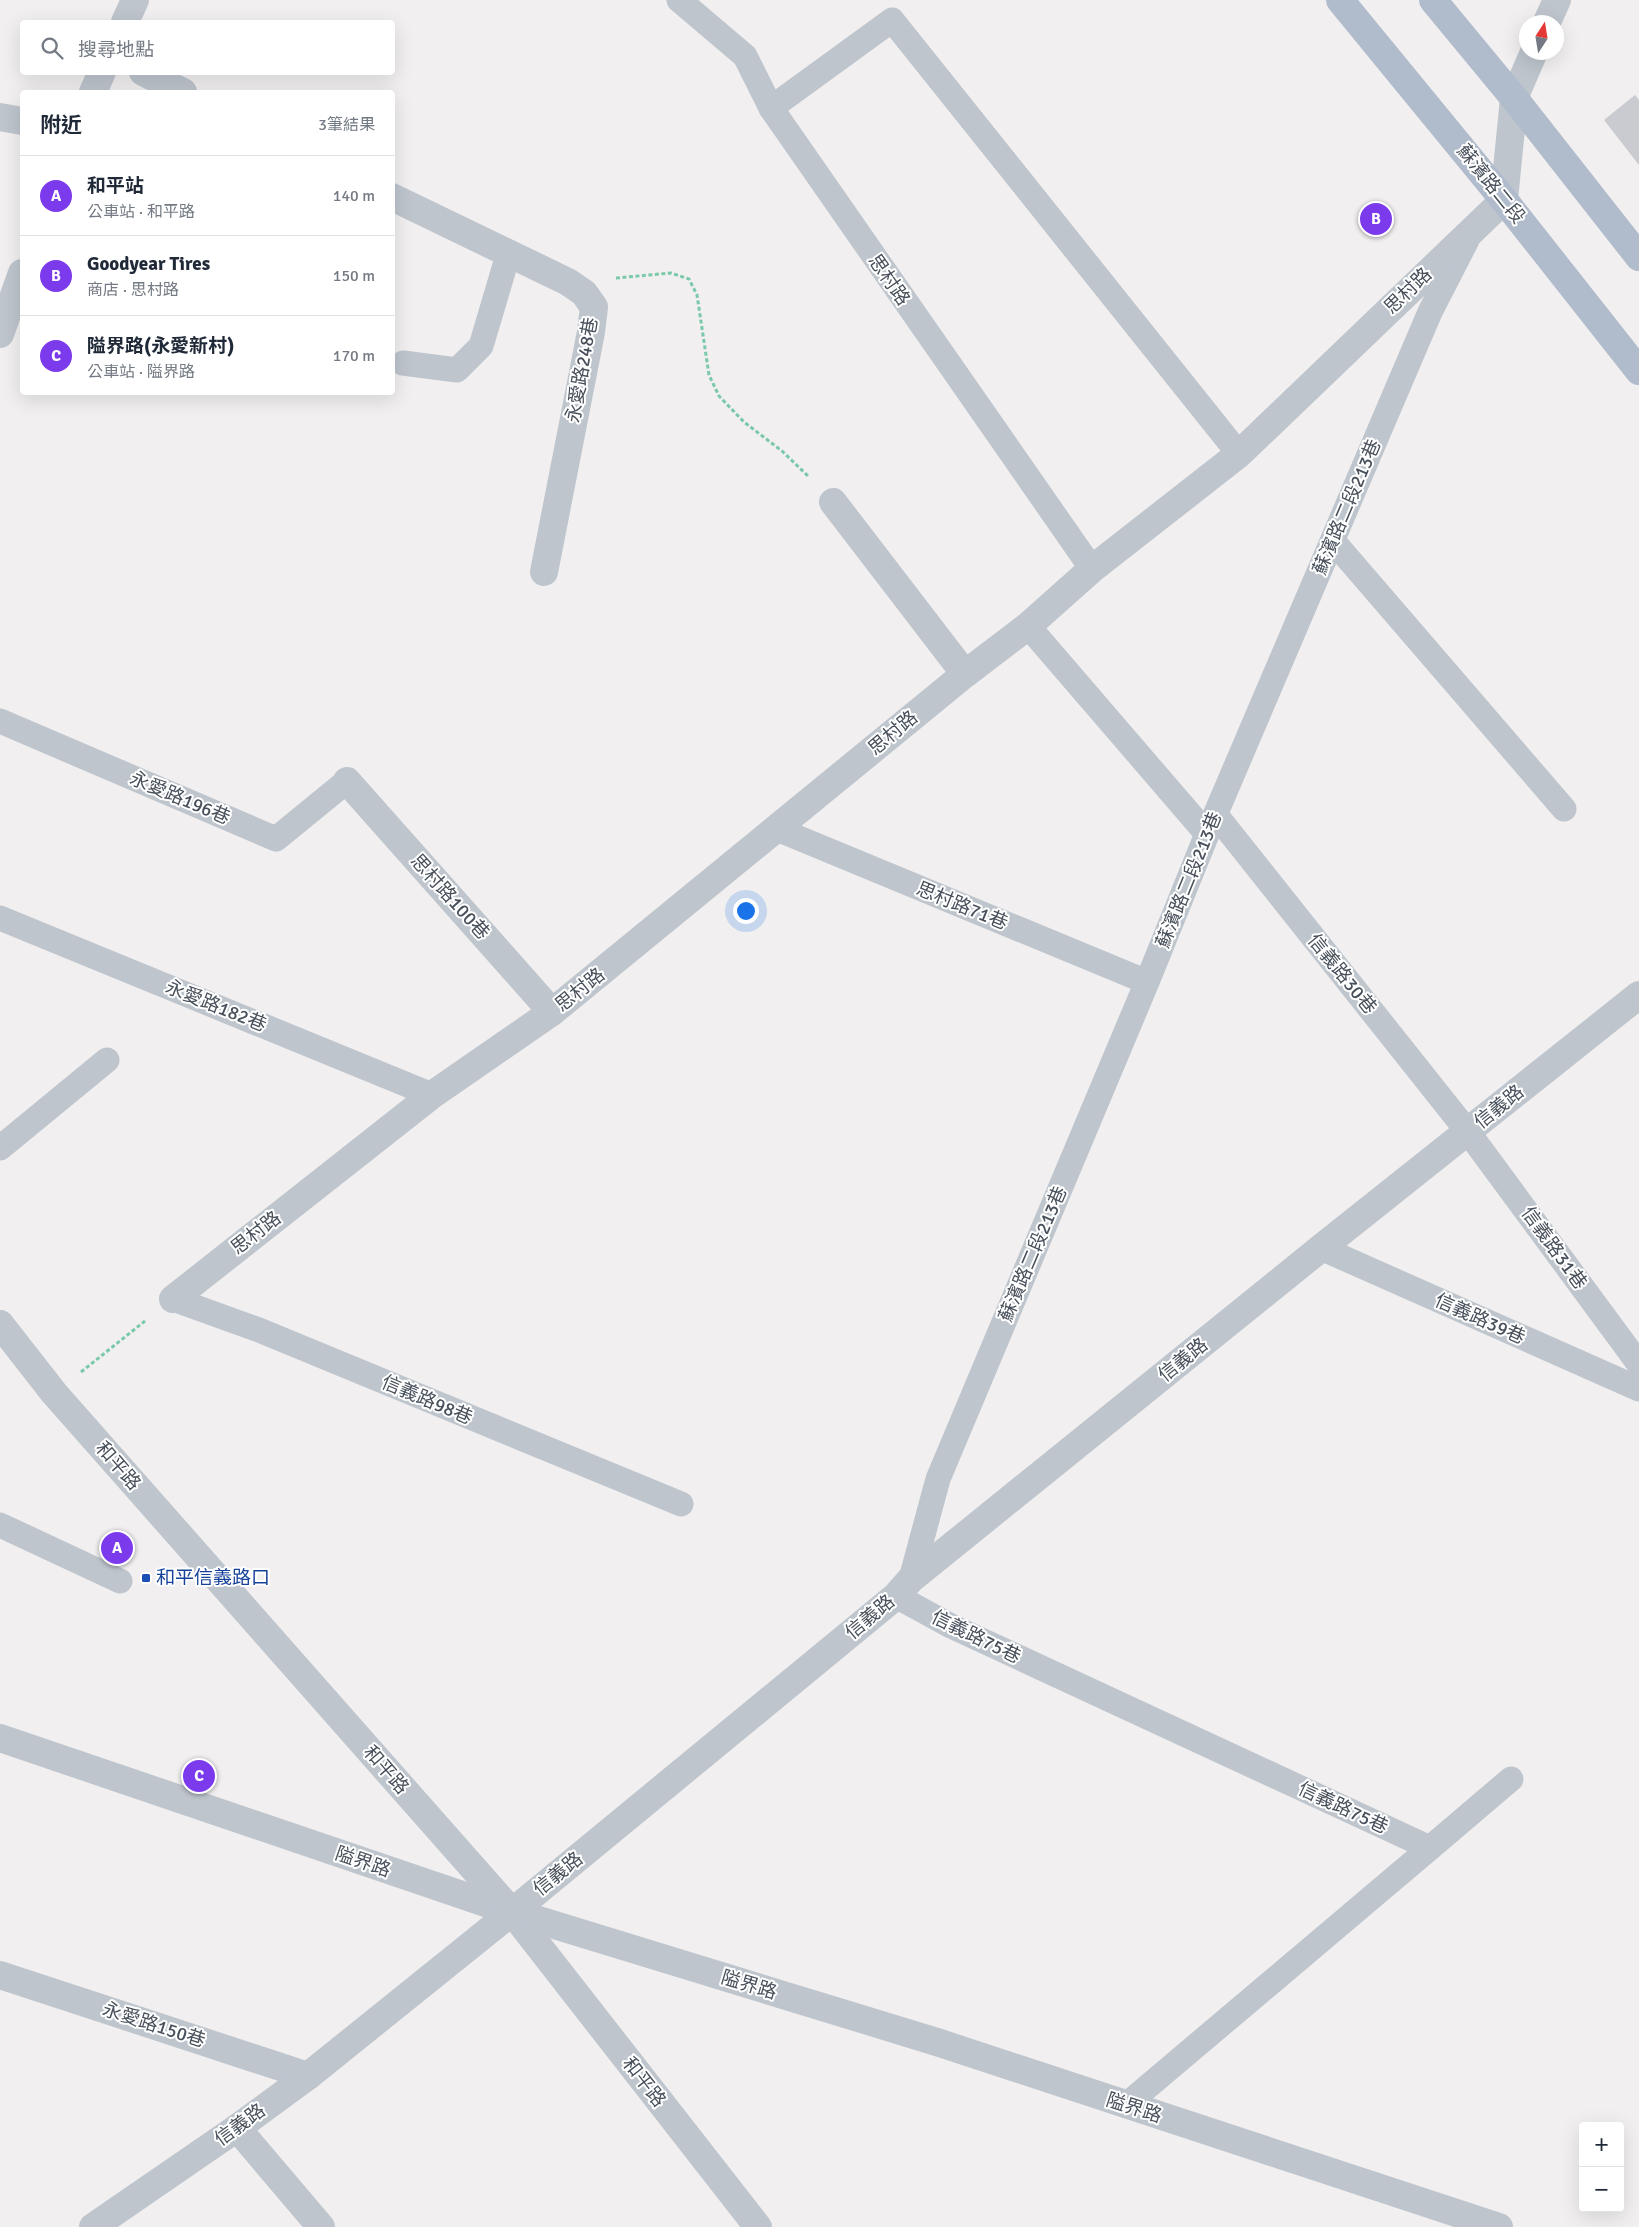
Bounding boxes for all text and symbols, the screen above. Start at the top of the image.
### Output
north arrow [1519,15,1564,60]
search box [20,20,395,75]
icon: search [38,34,66,62]
text: 搜尋地點 [78,38,154,62]
text: 附近 [40,112,82,138]
text: 3筆結果 [318,115,375,135]
street label: 蘇濱路二段 [1452,140,1530,228]
text: 和平站 [87,174,144,198]
text: A [51,186,61,206]
text: 140 m [333,186,375,206]
pin: B [1360,200,1392,238]
text: 公車站 · 和平路 [87,202,195,222]
street label: 思村路 [863,250,915,310]
text: Goodyear Tires [87,252,210,276]
street label: 思村路 [1379,263,1437,319]
text: B [51,266,61,286]
text: 150 m [333,266,375,286]
text: 商店 · 思村路 [87,280,179,300]
street label: 永愛路248巷 [561,315,603,425]
text: 隘界路(永愛新村) [87,334,234,358]
text: C [51,346,61,366]
text: 170 m [333,346,375,366]
text: 公車站 · 隘界路 [87,362,195,382]
street label: 蘇濱路二段213巷 [1308,436,1386,578]
street label: 思村路 [863,705,923,761]
street label: 永愛路196巷 [126,766,234,830]
street label: 蘇濱路二段213巷 [1151,808,1227,952]
street label: 思村路100巷 [405,849,495,945]
street label: 思村路71巷 [913,877,1011,935]
your location [733,898,759,924]
street label: 信義路30巷 [1302,929,1382,1019]
street label: 思村路 [550,963,610,1017]
street label: 永愛路182巷 [162,975,270,1037]
street label: 信義路 [1469,1080,1529,1134]
street label: 蘇濱路二段213巷 [994,1183,1072,1325]
street label: 信義路31巷 [1516,1202,1592,1294]
street label: 思村路 [226,1206,286,1260]
street label: 信義路39巷 [1431,1288,1529,1350]
street label: 信義路 [1153,1333,1213,1387]
street label: 信義路98巷 [378,1370,476,1430]
street label: 和平路 [90,1437,146,1495]
pin: A [101,1529,133,1567]
place label: 和平信義路口 [156,1566,270,1590]
marker: 和平信義路口 [140,1572,152,1584]
street label: 信義路 [840,1589,900,1645]
street label: 信義路75巷 [927,1605,1025,1669]
street label: 和平路 [358,1741,414,1799]
pin: C [183,1757,215,1795]
street label: 信義路75巷 [1294,1777,1392,1839]
street label: 隘界路 [332,1841,394,1883]
street label: 信義路 [528,1847,588,1901]
street label: 隘界路 [718,1965,780,2005]
street label: 永愛路150巷 [100,1997,208,2053]
street label: 和平路 [617,2052,671,2112]
street label: 隘界路 [1103,2088,1165,2128]
street label: 信義路 [210,2099,270,2151]
map controls [1579,2122,1624,2212]
button: + [1579,2122,1624,2167]
button: − [1579,2167,1624,2212]

